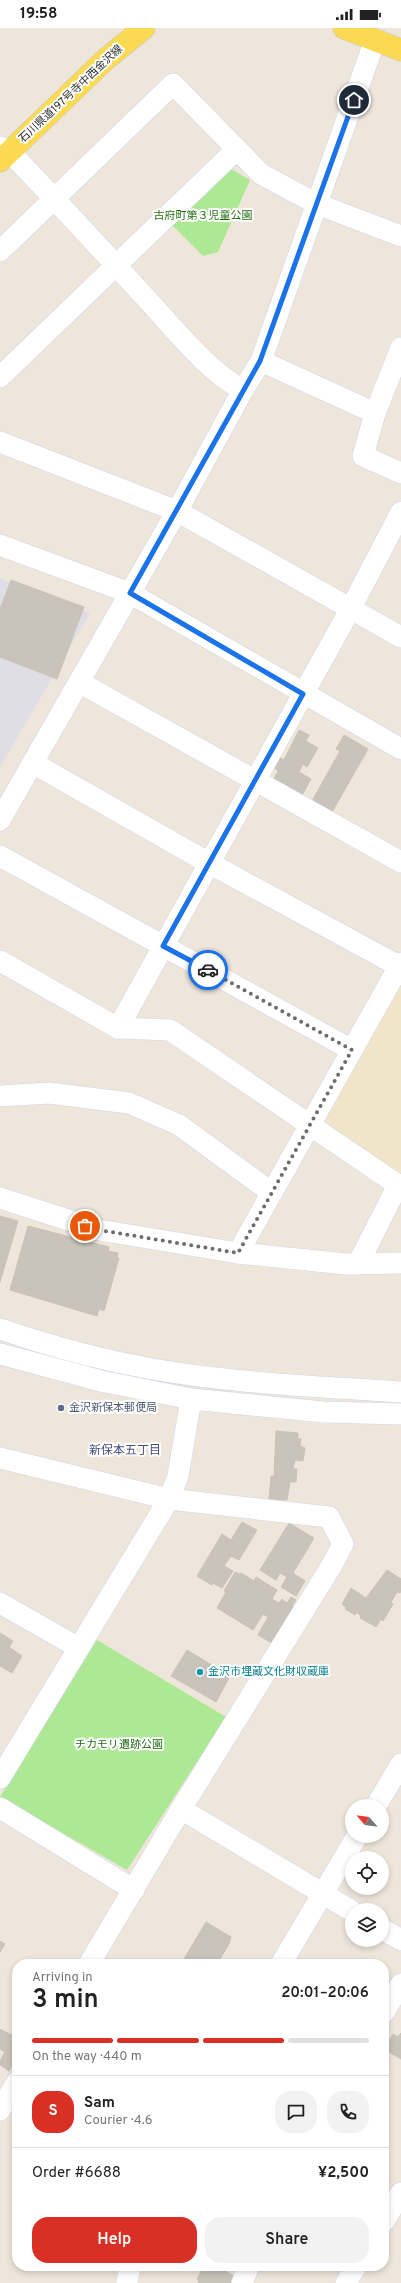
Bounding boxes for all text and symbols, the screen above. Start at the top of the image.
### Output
text: 19:58 [20,5,57,24]
street label: 石川県道197号寺中西金沢線 [16,42,126,146]
pin [337,83,371,117]
icon: home [343,89,365,111]
park label: 古府町第３児童公園 [154,209,253,223]
courier [188,950,228,990]
icon: car [197,959,219,981]
pin [68,1209,102,1243]
icon: bag [74,1215,96,1237]
place label: 金沢新保本郵便局 [69,1401,157,1415]
marker: 金沢新保本郵便局 [56,1403,66,1413]
district label: 新保本五丁目 [89,1443,161,1459]
place label: 金沢市埋蔵文化財収蔵庫 [208,1665,329,1679]
marker: 金沢市埋蔵文化財収蔵庫 [195,1667,205,1677]
park label: チカモリ遺跡公園 [75,1738,163,1752]
north arrow [345,1799,389,1843]
map controls [345,1799,389,1947]
button: locate [345,1851,389,1895]
button: layers [345,1903,389,1947]
text: Arriving in [32,1970,93,1986]
text: 3 min [32,1984,99,2017]
text: 20:01–20:06 [281,1984,369,2003]
text: On the way · 440 m [32,2049,142,2065]
button: chat [275,2091,317,2133]
button: phone [327,2091,369,2133]
text: Sam [84,2094,115,2113]
text: S [48,2102,58,2121]
text: Courier · 4.6 [84,2113,152,2129]
text: Order #6688 [32,2164,121,2183]
text: ¥2,500 [318,2164,369,2183]
button: Help [32,2217,197,2263]
button: Share [205,2217,369,2263]

